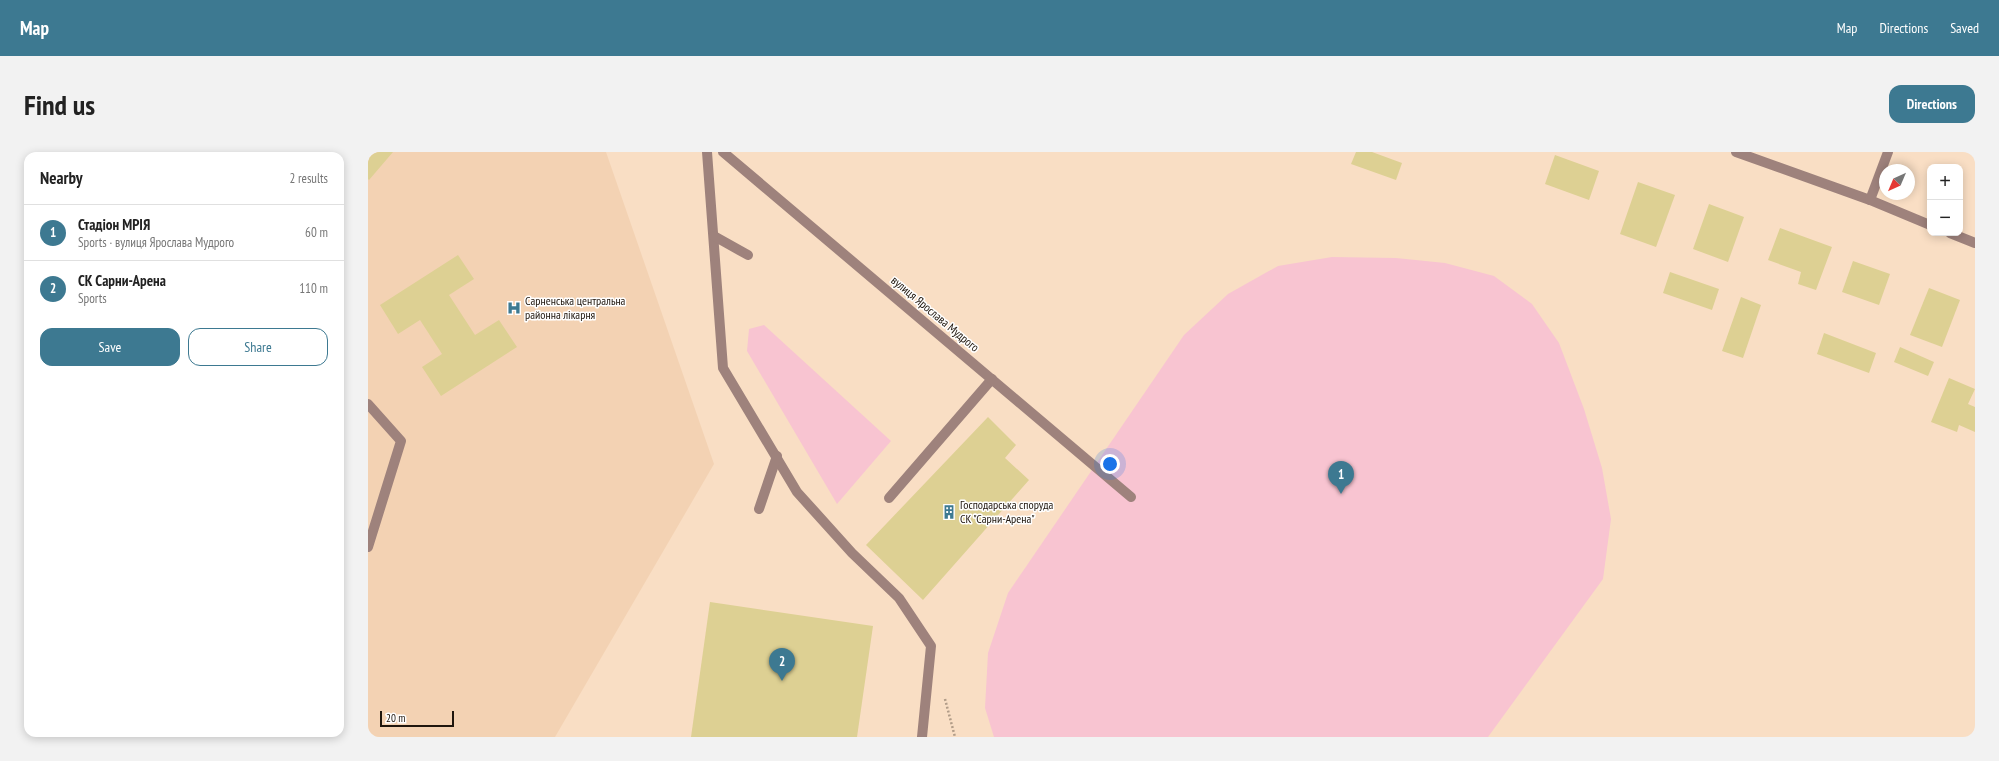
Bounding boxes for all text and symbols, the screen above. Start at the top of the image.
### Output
text: Map [20,16,49,40]
text: Map [1837,19,1857,37]
text: Directions [1879,19,1928,37]
text: Saved [1950,19,1979,37]
button: Directions [1889,85,1975,123]
text: Find us [24,86,95,123]
north arrow [1879,164,1915,200]
map controls [1927,164,1963,236]
button: + [1927,164,1963,200]
text: Nearby [40,167,83,189]
text: 2 results [289,170,328,187]
button: − [1927,200,1963,236]
text: Стадіон МРІЯ [78,215,150,234]
text: 1 [50,224,56,241]
text: 60 m [305,224,328,241]
text: Sports · вулиця Ярослава Мудрого [78,234,234,251]
text: СК Сарни-Арена [78,271,166,290]
street label: вулиця Ярослава Мудрого [888,272,982,355]
text: 2 [50,280,56,297]
text: 110 m [299,280,328,297]
text: Sports [78,290,107,307]
place label: Сарненська центральна районна лікарня [525,293,626,322]
hospital icon: Сарненська центральна районна лікарня [506,300,522,316]
button: Save [40,328,180,366]
button: Share [188,328,328,366]
your location [1100,454,1120,474]
pin: 1 [1328,461,1354,494]
place label: Господарська споруда СК "Сарни-Арена" [960,497,1053,526]
building icon: Господарська споруда СК "Сарни-Арена" [941,504,957,520]
pin: 2 [769,648,795,681]
scale bar [380,709,454,728]
text: 20 m [386,711,405,725]

